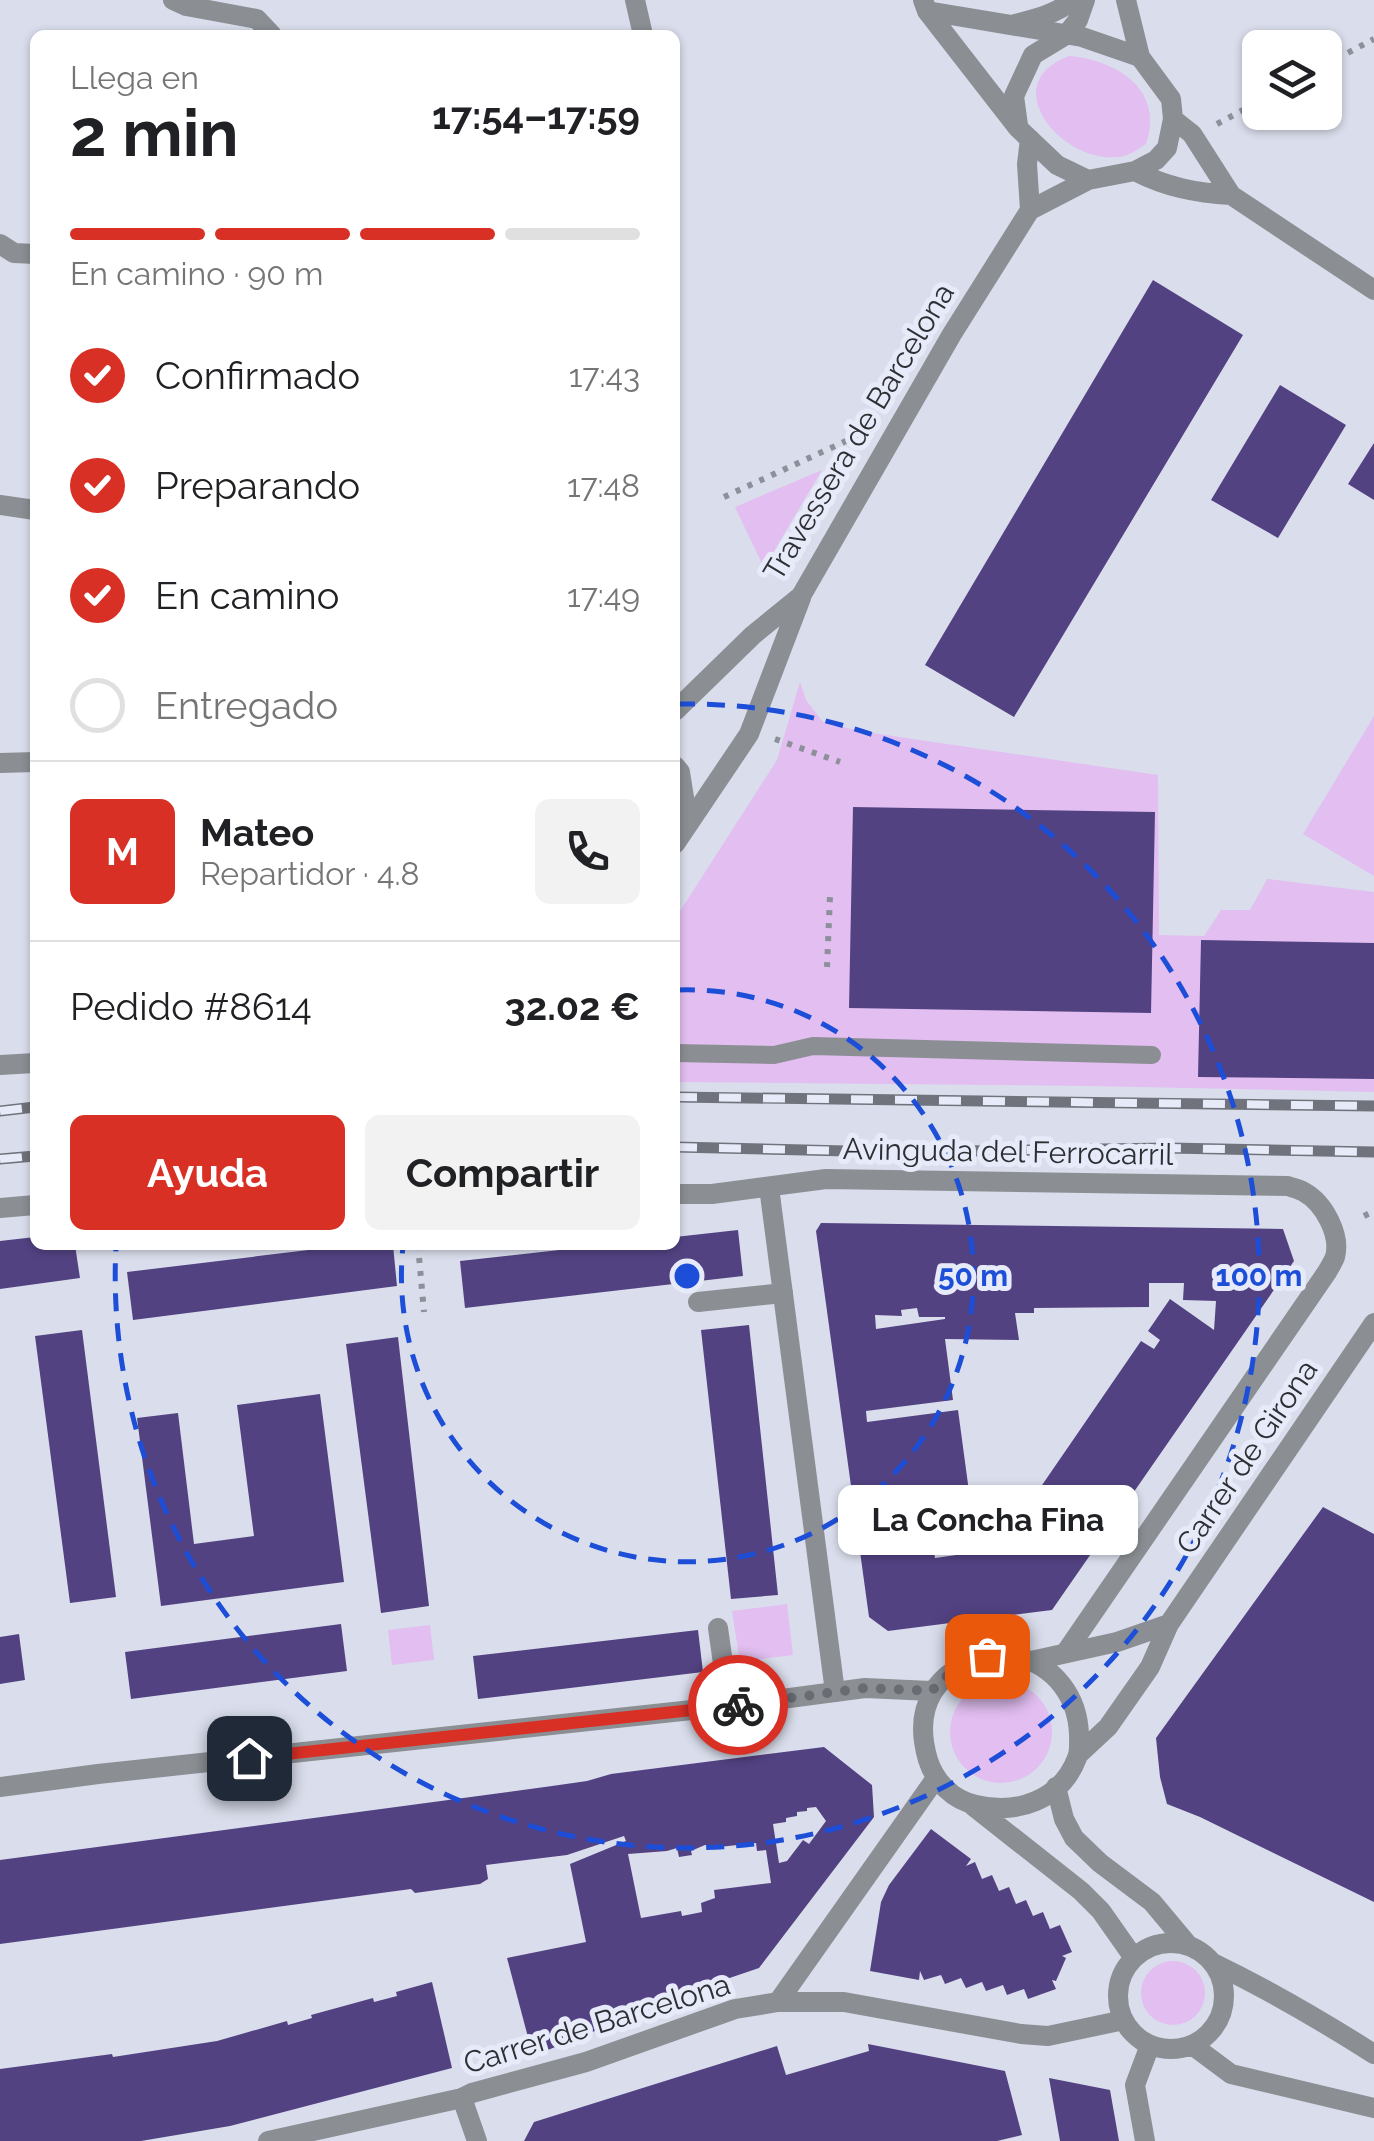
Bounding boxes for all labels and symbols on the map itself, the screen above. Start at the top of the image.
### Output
street label: Travessera de Barcelona [756,277,961,587]
street label: Avinguda del Ferrocarril [842,1131,1175,1172]
centre of rings [669,1258,705,1294]
text: 50 m [938,1258,1008,1293]
text: 100 m [1216,1258,1302,1293]
street label: Carrer de Girona [1169,1353,1324,1560]
callout: La Concha Fina [837,1486,1137,1556]
pin [945,1614,1030,1699]
courier [688,1655,788,1755]
pin [207,1716,292,1801]
street label: Carrer de Barcelona [459,1966,734,2081]

